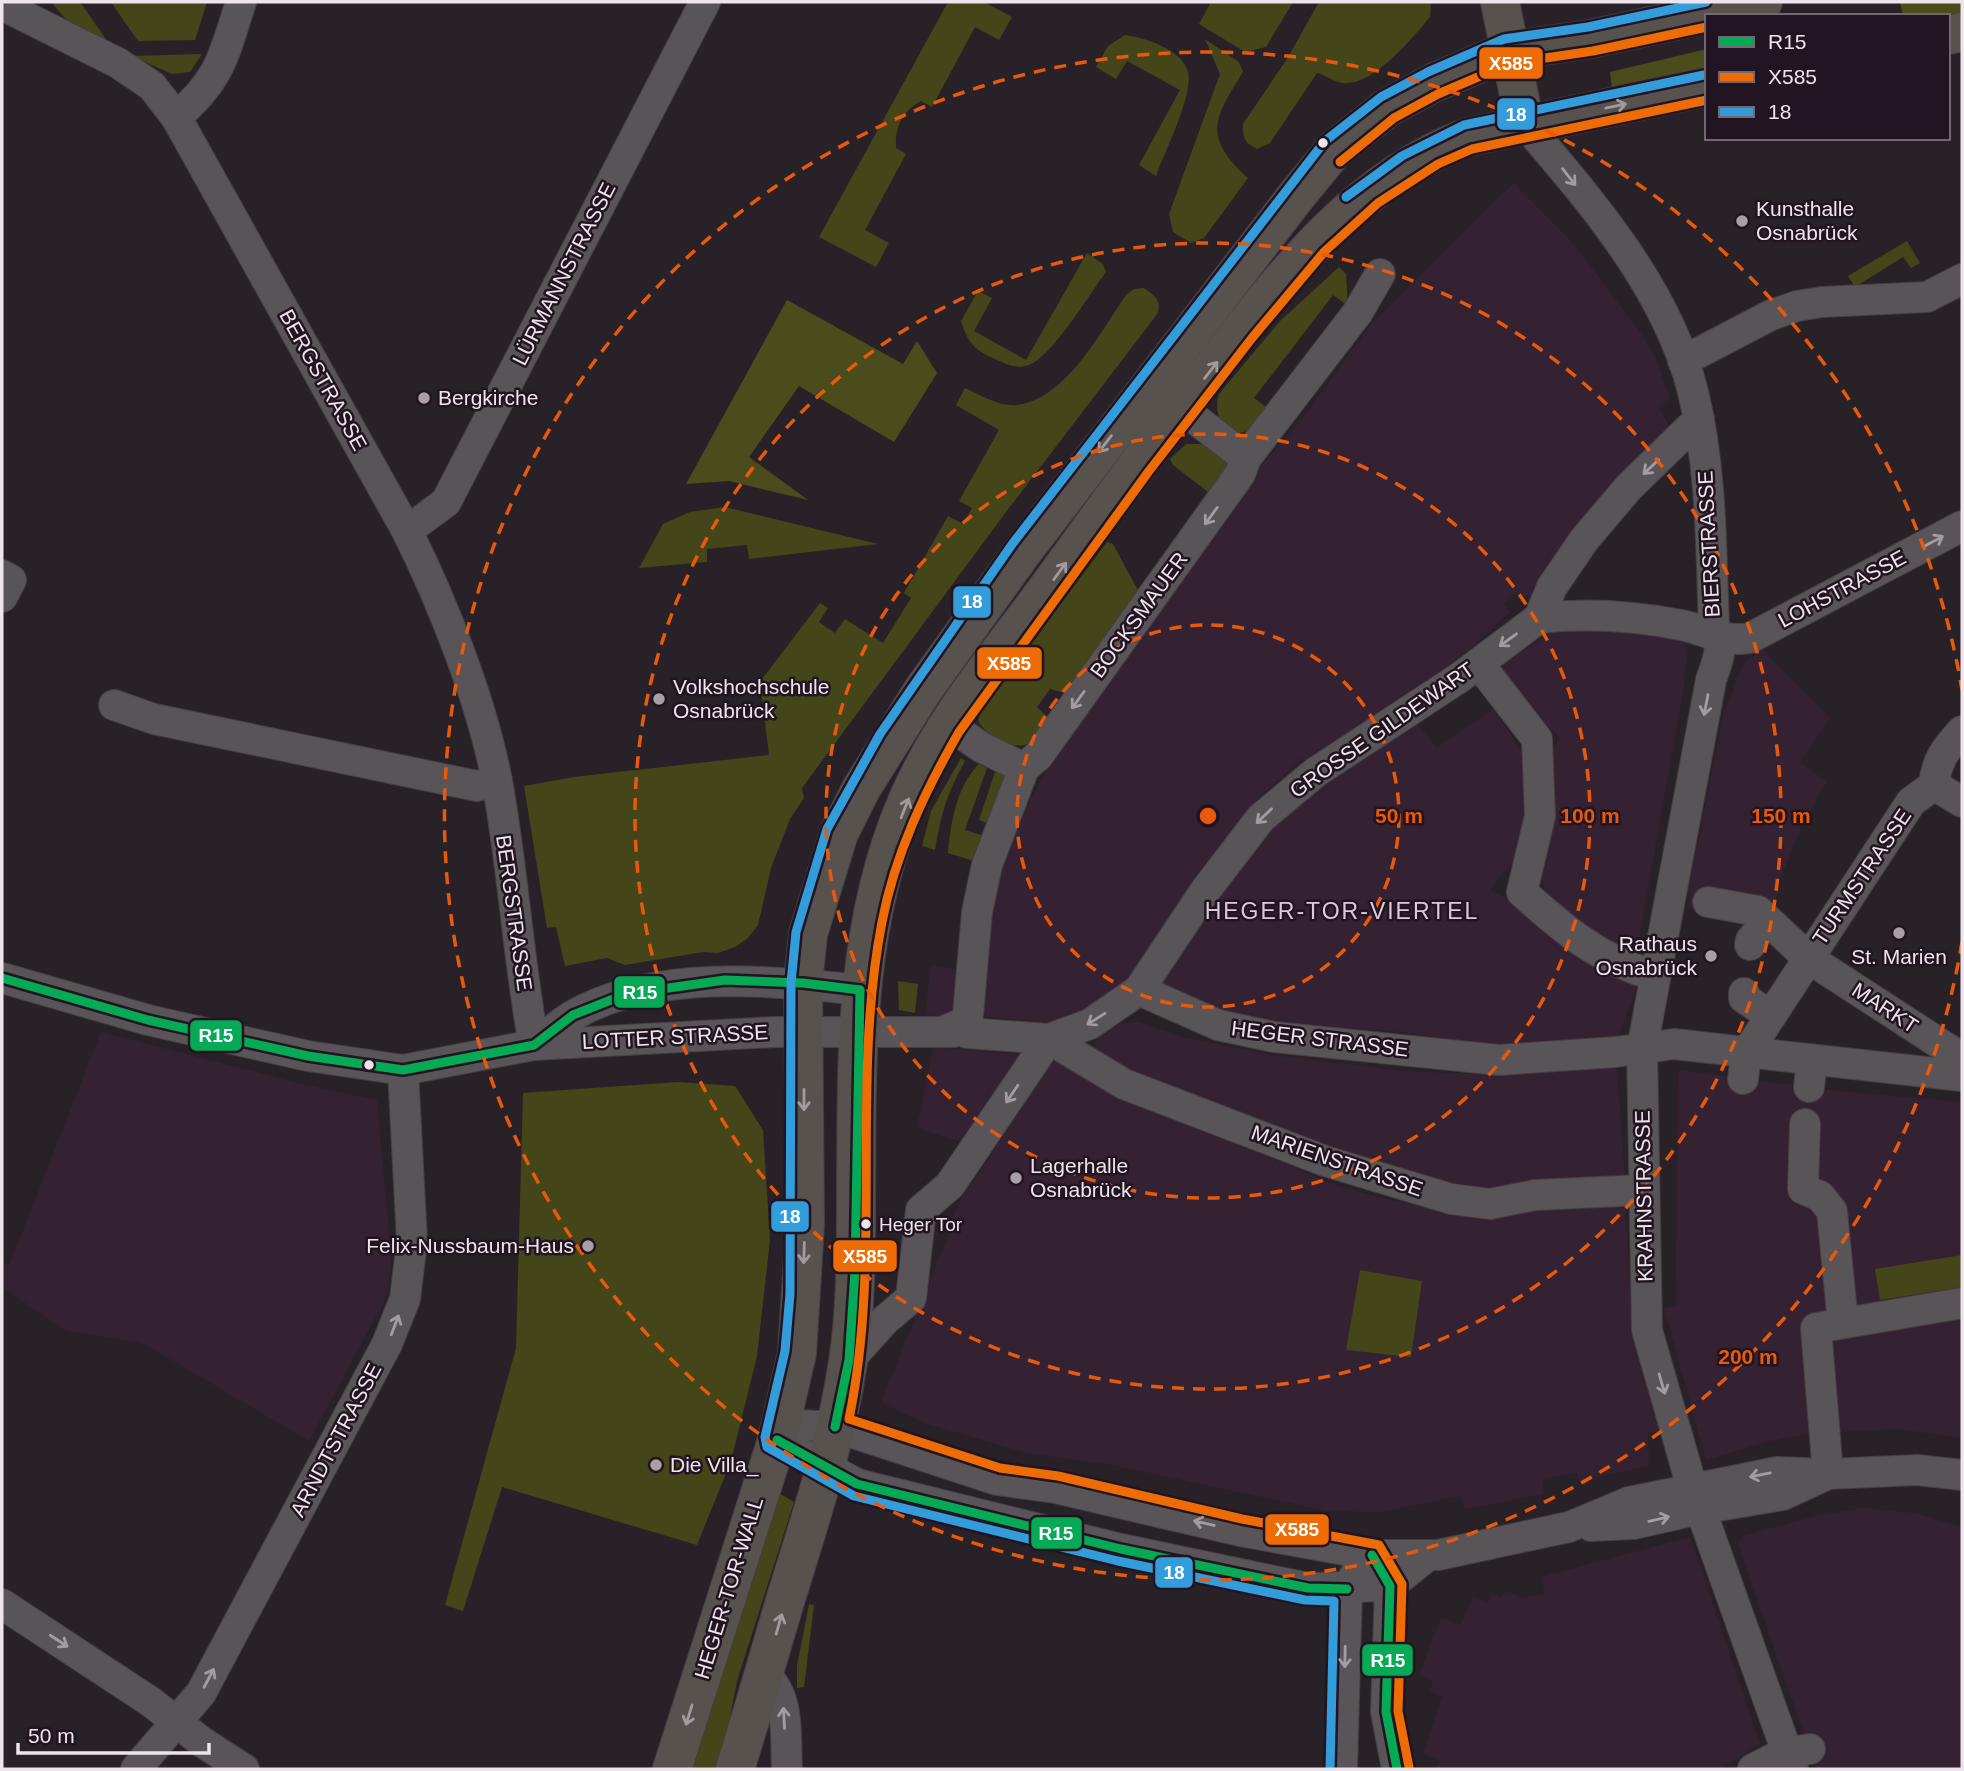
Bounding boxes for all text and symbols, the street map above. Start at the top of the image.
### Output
legend [1705,14,1950,140]
text: R15 [1768,30,1807,53]
line badge: X585 [1478,46,1544,80]
text: X585 [1489,53,1534,74]
text: X585 [1768,65,1817,88]
line badge: 18 [1496,97,1536,131]
one-way arrow [1604,98,1627,112]
text: 18 [1768,100,1791,123]
text: 18 [1505,104,1527,125]
unlabelled marker [1316,136,1330,150]
one-way arrow [1561,167,1577,185]
street label: LÜRMANNSTRASSE [507,179,620,369]
place label: Kunsthalle Osnabrück [1756,197,1858,244]
marker: Kunsthalle Osnabrück [1734,213,1750,229]
street label: BERGSTRASSE [275,305,372,454]
one-way arrow [1203,361,1218,379]
place label: Bergkirche [438,386,538,409]
marker: Bergkirche [416,390,432,406]
one-way arrow [1098,434,1113,453]
one-way arrow [1643,459,1660,476]
street label: BIERSTRASSE [1693,470,1724,618]
one-way arrow [1204,506,1218,525]
one-way arrow [1924,533,1944,547]
street label: LOHSTRASSE [1774,545,1910,632]
street label: BOCKSMAUER [1085,548,1192,682]
one-way arrow [1052,563,1067,581]
line badge: 18 [952,585,992,619]
text: 18 [961,591,983,612]
one-way arrow [1499,633,1518,647]
line badge: X585 [976,646,1043,680]
text: X585 [987,653,1032,674]
street label: GROSSE GILDEWART [1285,657,1478,802]
place label: Volkshochschule Osnabrück [673,675,829,722]
one-way arrow [1071,690,1085,709]
marker: Volkshochschule Osnabrück [651,691,667,707]
one-way arrow [1699,693,1712,716]
one-way arrow [899,797,912,819]
centre of rings [1196,804,1220,828]
text: 50 m [1375,804,1423,827]
text: 100 m [1560,804,1620,827]
text: 150 m [1751,804,1811,827]
street label: TURMSTRASSE [1808,805,1915,949]
one-way arrow [1256,808,1273,825]
street label: BERGSTRASSE [492,833,537,993]
district label: HEGER-TOR-VIERTEL [1205,898,1479,924]
marker: St. Marien [1891,925,1907,941]
place label: Rathaus Osnabrück [1595,932,1697,979]
place label: St. Marien [1851,945,1947,968]
marker: Rathaus Osnabrück [1703,948,1719,964]
line badge: R15 [613,975,666,1009]
street label: MARKT [1848,978,1923,1037]
text: R15 [623,982,658,1003]
one-way arrow [1087,1011,1106,1026]
street label: HEGER STRASSE [1230,1016,1410,1061]
line badge: R15 [189,1019,243,1052]
street label: LOTTER STRASSE [581,1020,769,1053]
text: R15 [199,1025,234,1046]
unlabelled marker [362,1058,376,1072]
one-way arrow [1005,1083,1019,1103]
one-way arrow [797,1088,811,1111]
street label: KRAHNSTRASSE [1631,1110,1656,1282]
street label: MARIENSTRASSE [1248,1120,1426,1201]
place label: Lagerhalle Osnabrück [1030,1154,1132,1201]
marker: Lagerhalle Osnabrück [1008,1170,1024,1186]
line badge: 18 [770,1200,810,1233]
text: 18 [779,1206,801,1227]
place label: Heger Tor [879,1214,963,1235]
marker: Heger Tor [859,1217,873,1231]
place label: Felix-Nussbaum-Haus [366,1234,574,1257]
marker: Felix-Nussbaum-Haus [580,1238,596,1254]
line badge: X585 [832,1239,898,1273]
one-way arrow [797,1242,810,1265]
text: X585 [843,1246,888,1267]
one-way arrow [389,1314,402,1336]
text: 200 m [1718,1345,1778,1368]
street label: ARNDTSTRASSE [285,1359,386,1520]
one-way arrow [1657,1373,1670,1395]
place label: Die Villa_ [670,1453,759,1477]
marker: Die Villa_ [648,1457,664,1473]
one-way arrow [1749,1469,1772,1483]
street label: HEGER-TOR-WALL [690,1494,767,1682]
one-way arrow [1647,1511,1670,1525]
line badge: X585 [1264,1513,1330,1546]
one-way arrow [1193,1515,1216,1529]
line badge: R15 [1030,1516,1083,1550]
text: X585 [1275,1519,1320,1540]
text: R15 [1039,1523,1074,1544]
line badge: 18 [1154,1556,1194,1589]
text: 18 [1163,1562,1185,1583]
one-way arrow [773,1614,786,1636]
one-way arrow [49,1634,68,1649]
line badge: R15 [1361,1643,1414,1677]
one-way arrow [1339,1645,1352,1668]
text: R15 [1371,1650,1406,1671]
one-way arrow [203,1668,216,1689]
one-way arrow [682,1704,695,1726]
one-way arrow [777,1707,790,1730]
scale bar [18,1712,208,1756]
text: 50 m [28,1724,75,1747]

